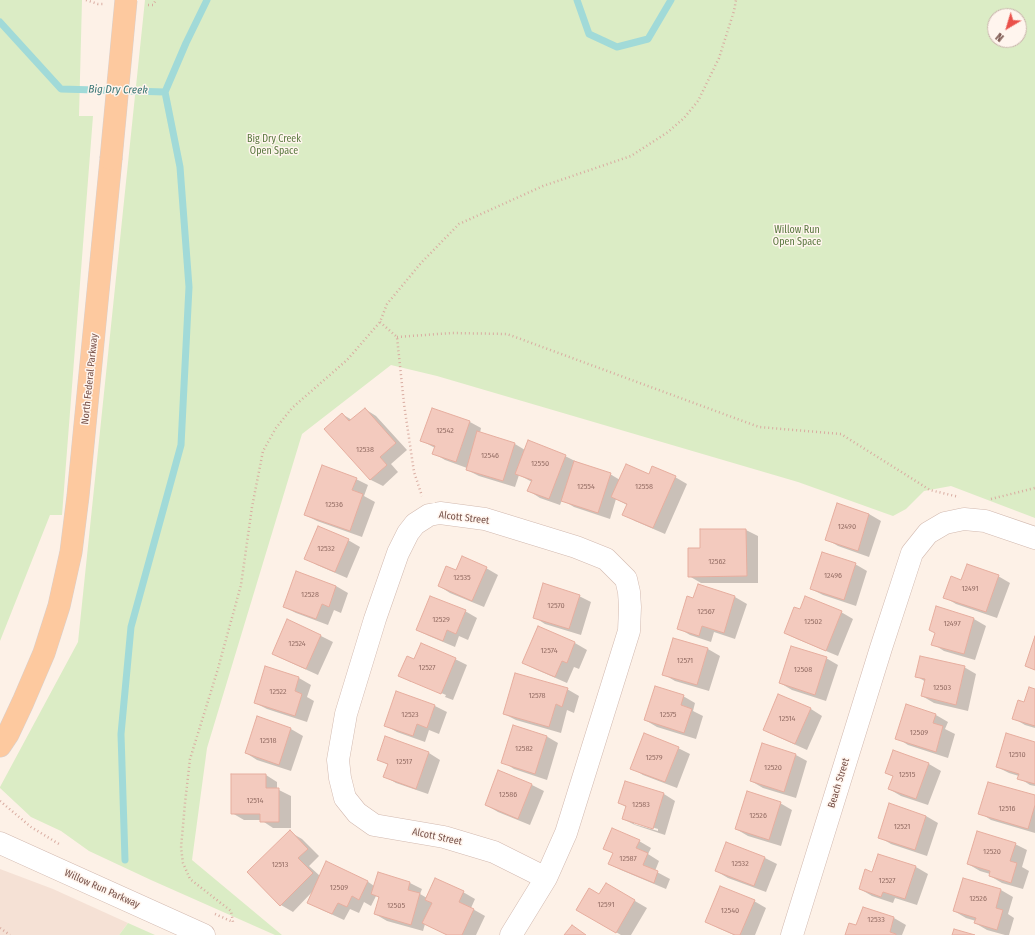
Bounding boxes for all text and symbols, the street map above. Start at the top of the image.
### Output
north arrow [987,8,1027,48]
text: N [993,30,1007,44]
water label: Big Dry Creek [88,83,148,97]
park label: Big Dry Creek Open Space [247,133,301,156]
park label: Willow Run Open Space [773,224,821,248]
street label: North Federal Parkway [79,333,101,425]
house number: 12542 [436,426,454,436]
house number: 12538 [356,445,374,455]
house number: 12546 [481,451,499,461]
house number: 12550 [531,459,549,469]
house number: 12554 [577,482,595,492]
house number: 12558 [635,482,653,492]
house number: 12536 [325,500,343,510]
street label: Alcott Street [438,509,490,527]
house number: 12490 [838,522,856,532]
house number: 12532 [317,544,335,554]
house number: 12562 [708,557,726,567]
house number: 12496 [824,571,842,581]
house number: 12535 [453,573,471,583]
house number: 12491 [961,584,979,594]
house number: 12528 [301,590,319,600]
house number: 12570 [547,601,565,611]
house number: 12567 [697,607,715,617]
house number: 12529 [432,615,450,625]
house number: 12502 [804,617,822,627]
house number: 12497 [943,619,961,629]
house number: 12524 [288,639,306,649]
house number: 12574 [541,646,557,656]
house number: 12571 [677,656,693,666]
house number: 12527 [419,663,435,673]
house number: 12508 [794,665,812,675]
house number: 12503 [933,683,951,693]
house number: 12522 [269,687,287,697]
house number: 12578 [528,691,546,701]
house number: 12523 [401,710,419,720]
house number: 12575 [660,710,676,720]
house number: 12514 [779,714,795,724]
house number: 12509 [910,728,928,738]
house number: 12518 [259,736,277,746]
house number: 12582 [515,744,533,754]
house number: 12510 [1008,750,1026,760]
house number: 12579 [645,753,663,763]
house number: 12517 [396,757,412,767]
street label: Beach Street [826,757,852,809]
house number: 12520 [764,763,782,773]
house number: 12515 [899,770,915,780]
house number: 12586 [499,790,517,800]
house number: 12514 [247,796,263,806]
house number: 12583 [632,800,650,810]
house number: 12516 [998,804,1016,814]
house number: 12526 [749,811,767,821]
house number: 12521 [894,822,910,832]
street label: Alcott Street [411,826,463,848]
house number: 12520 [983,847,1001,857]
house number: 12587 [619,854,637,864]
house number: 12532 [731,859,749,869]
house number: 12513 [272,860,288,870]
street label: Willow Run Parkway [63,867,141,911]
house number: 12527 [879,876,895,886]
house number: 12509 [330,883,348,893]
house number: 12526 [969,894,987,904]
house number: 12591 [597,900,615,910]
house number: 12505 [387,901,405,911]
house number: 12540 [721,906,739,916]
house number: 12533 [867,915,885,925]

